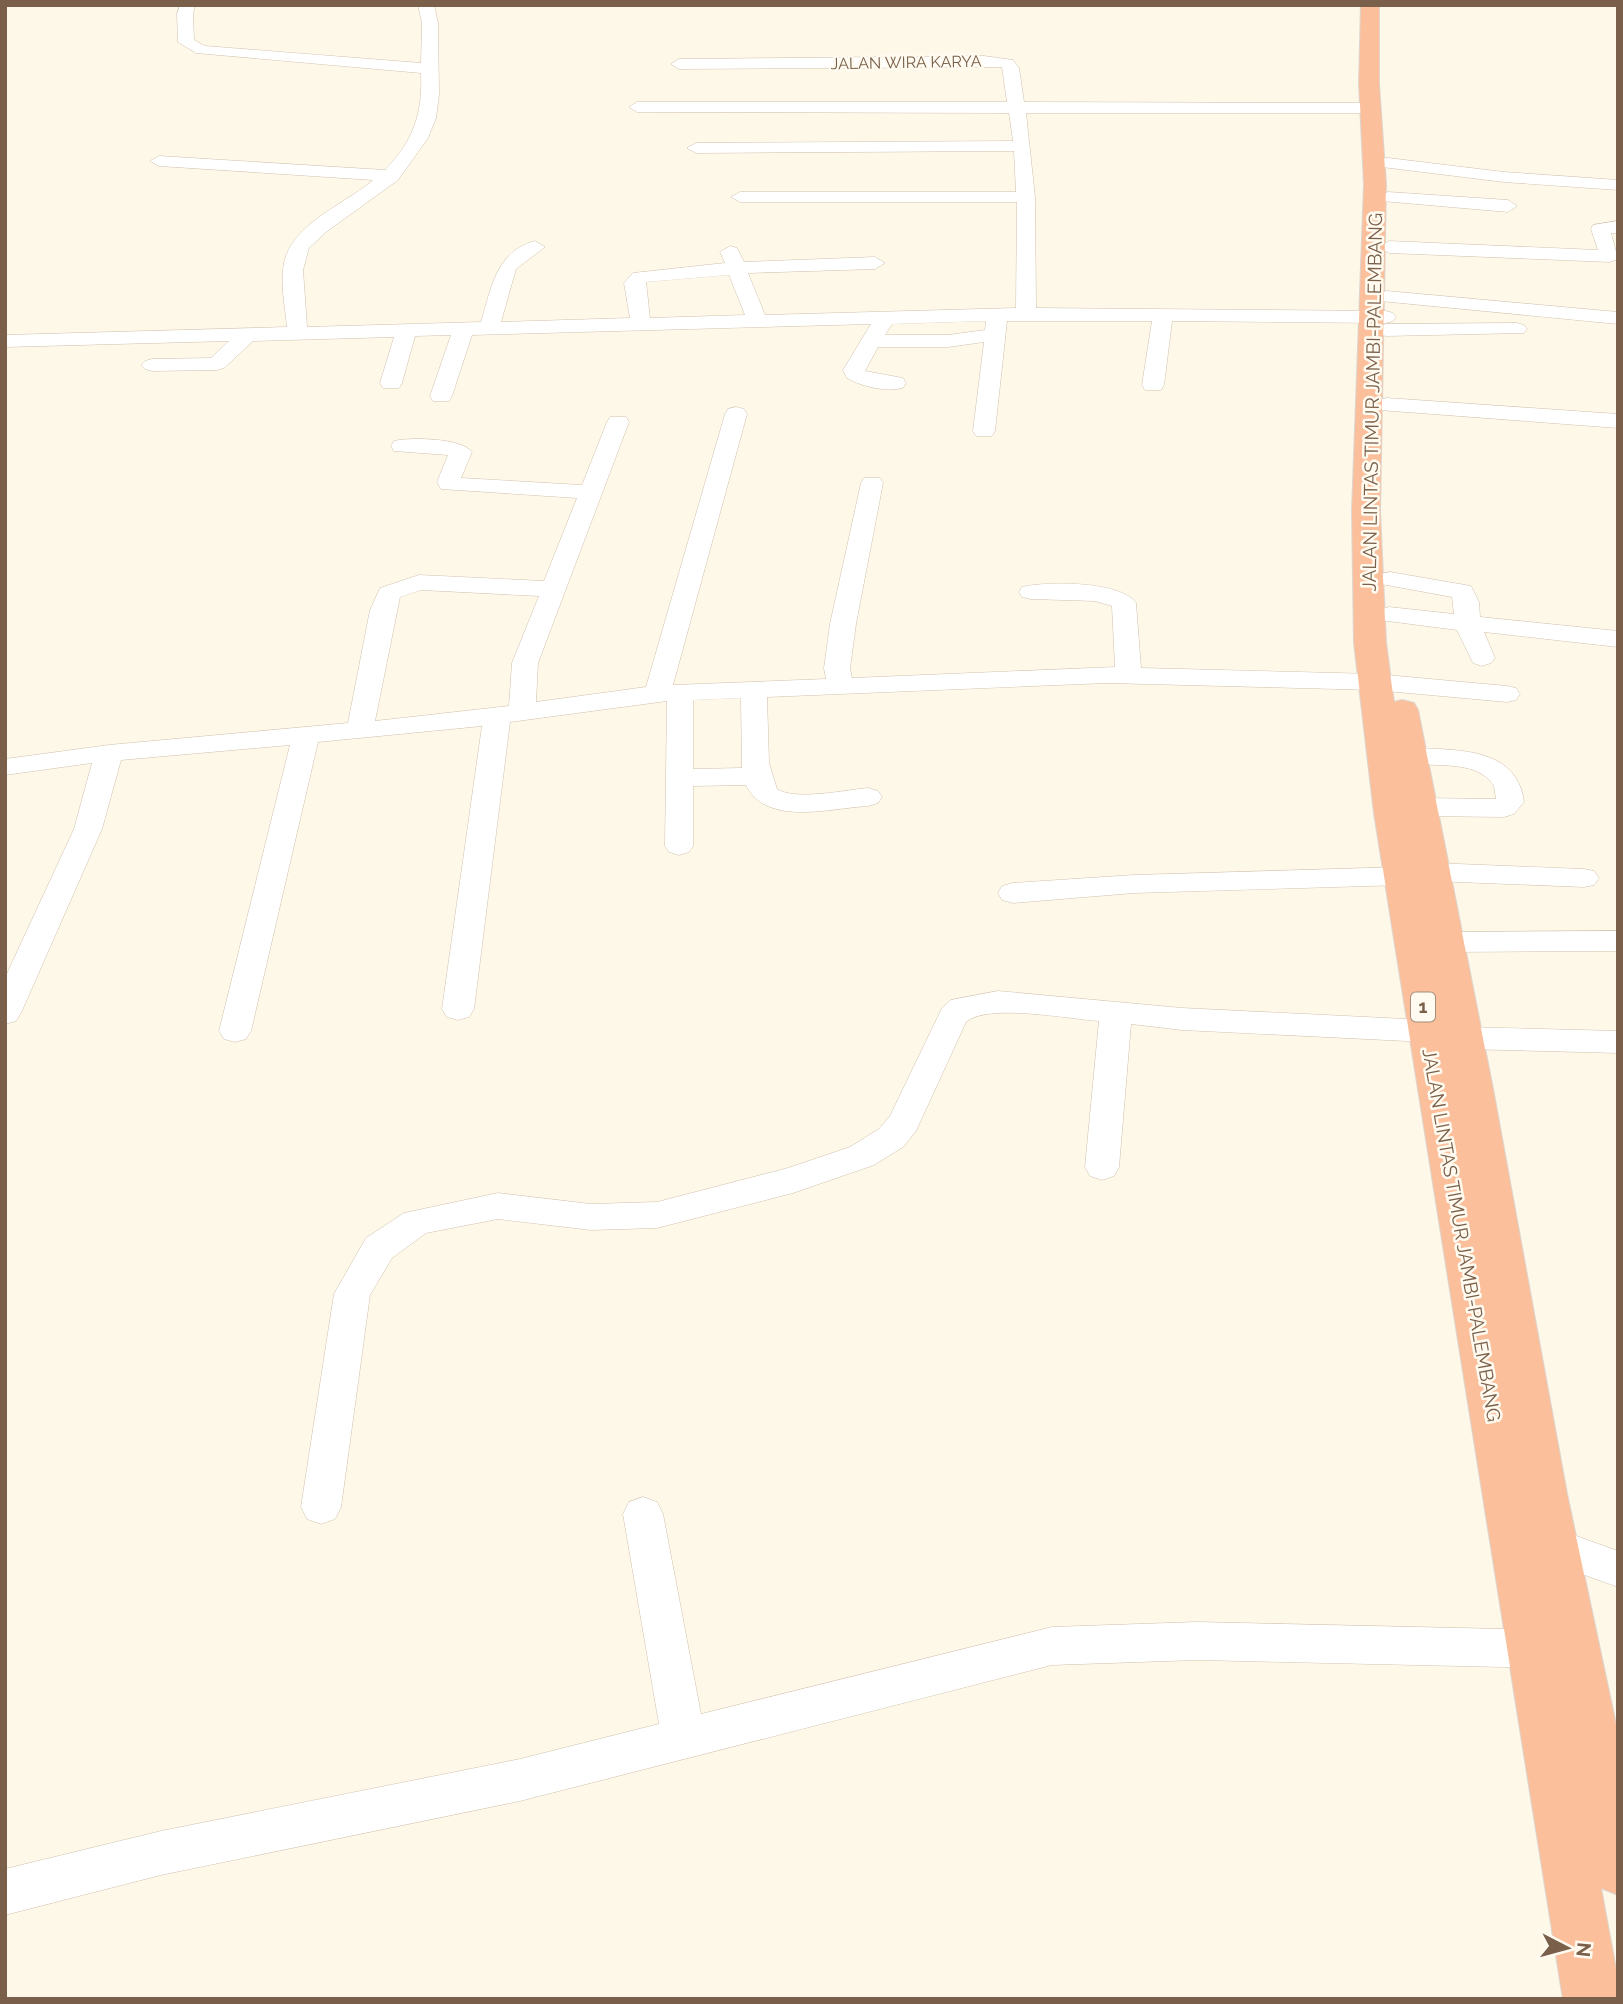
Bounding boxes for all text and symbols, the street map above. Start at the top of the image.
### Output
street label: JALAN WIRA KARYA [830,52,982,73]
street label: JALAN LINTAS TIMUR JAMBI-PALEMBANG [1358,213,1386,591]
road number: 1 [1411,992,1435,1022]
street label: JALAN LINTAS TIMUR JAMBI-PALEMBANG [1418,1047,1506,1423]
north arrow [1532,1913,1602,1983]
text: N [1572,1941,1596,1958]

